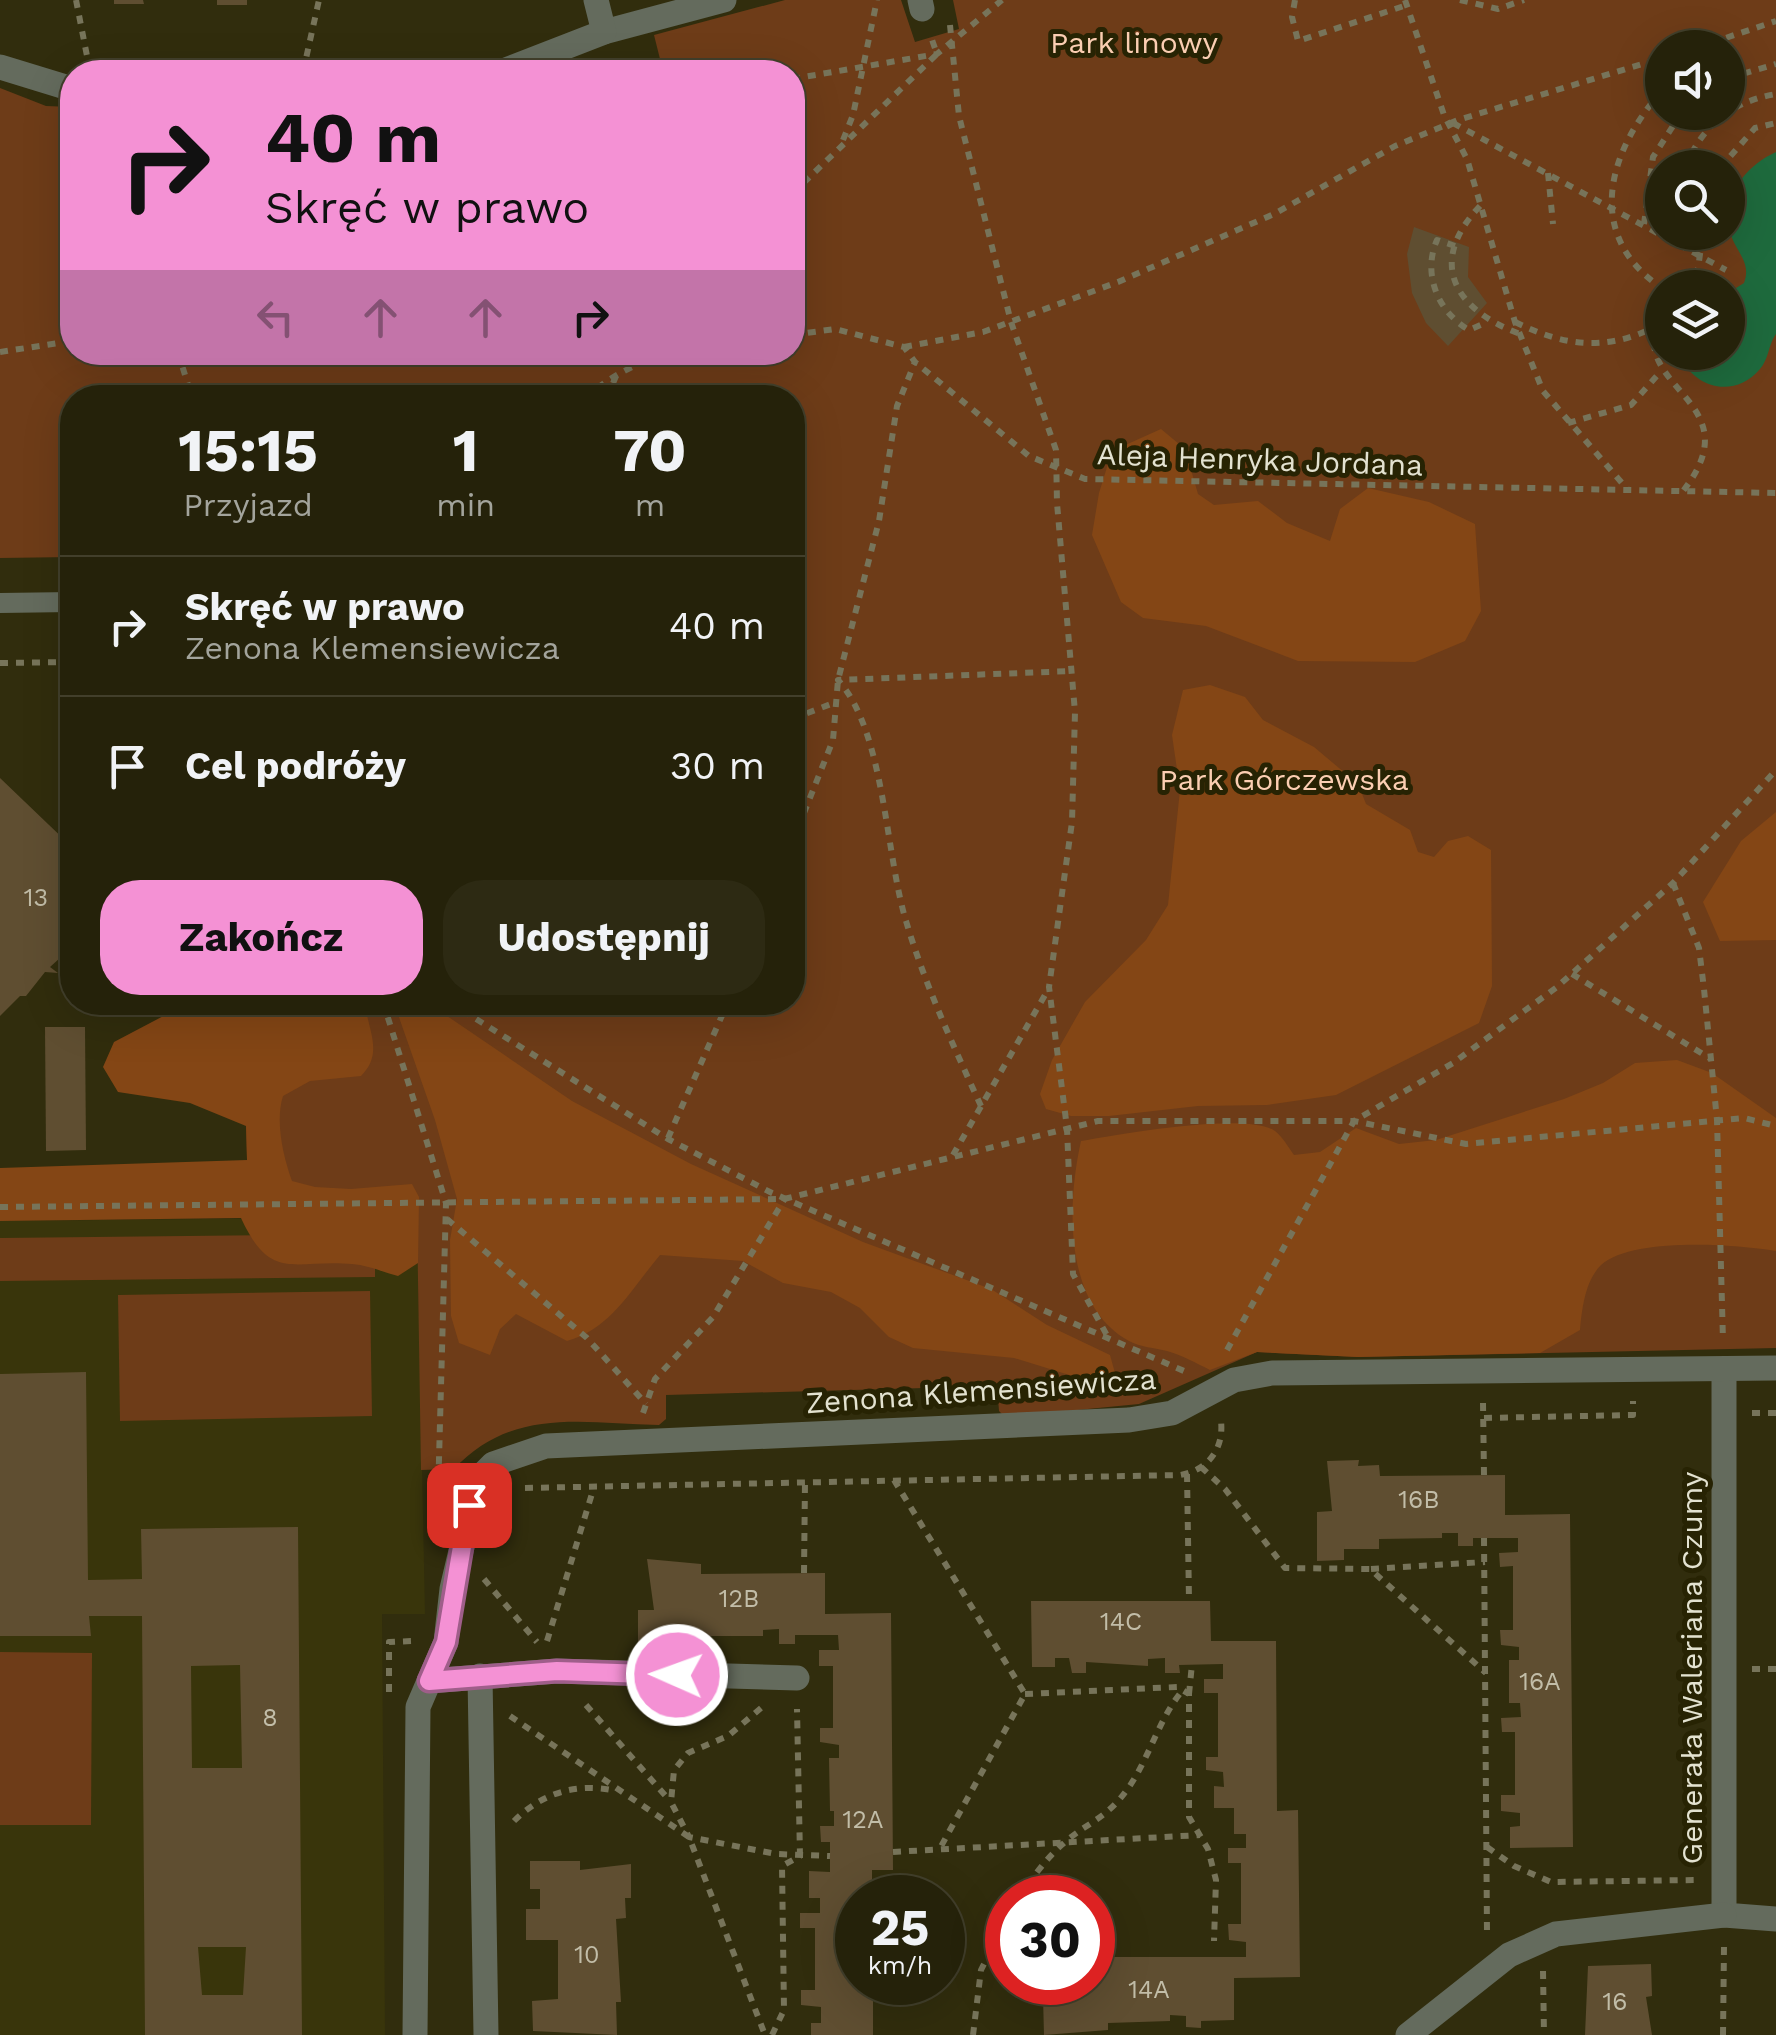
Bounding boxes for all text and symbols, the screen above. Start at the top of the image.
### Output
park label: Park linowy [1050,25,1218,60]
map controls [1645,30,1745,370]
button: sound [1645,30,1745,130]
text: 40 m [265,97,441,179]
icon: right [100,100,230,230]
button: search [1645,150,1745,250]
text: Skręć w prawo [265,181,589,234]
button: layers [1645,270,1745,370]
icon: left [248,290,303,345]
icon: ahead [353,290,408,345]
icon: ahead [458,290,513,345]
icon: right [563,290,618,345]
text: 15:15 [178,415,318,486]
text: 1 [453,415,479,486]
text: 70 [613,415,687,486]
street label: Aleja Henryka Jordana [1096,436,1424,483]
text: Przyjazd [183,486,313,524]
text: min [436,486,495,524]
text: m [635,486,665,524]
text: Skręć w prawo [185,585,465,629]
icon: right [100,599,155,654]
text: 40 m [669,604,765,648]
text: Zenona Klemensiewicza [185,629,560,667]
icon: arrive [100,739,155,794]
text: Cel podróży [185,744,406,788]
text: 30 m [670,744,765,788]
park label: Park Górczewska [1159,762,1409,797]
button: Zakończ [100,880,423,995]
button: Udostępnij [443,880,765,995]
house number: 13 [24,883,48,912]
street label: Zenona Klemensiewicza [804,1361,1157,1420]
pin [427,1463,512,1548]
street label: Generała Waleriana Czumy [1674,1471,1709,1864]
icon: arrive [442,1478,497,1533]
house number: 16B [1398,1485,1440,1514]
house number: 12B [719,1584,759,1613]
house number: 14C [1100,1607,1142,1636]
position arrow [625,1623,729,1727]
house number: 16A [1519,1667,1561,1696]
house number: 8 [262,1703,278,1732]
house number: 12A [843,1805,883,1834]
speed limit sign: 30 [985,1875,1115,2005]
text: 25 [871,1898,929,1957]
house number: 10 [574,1940,600,1969]
text: km/h [868,1951,932,1980]
house number: 14A [1128,1975,1170,2004]
house number: 16 [1603,1987,1627,2016]

